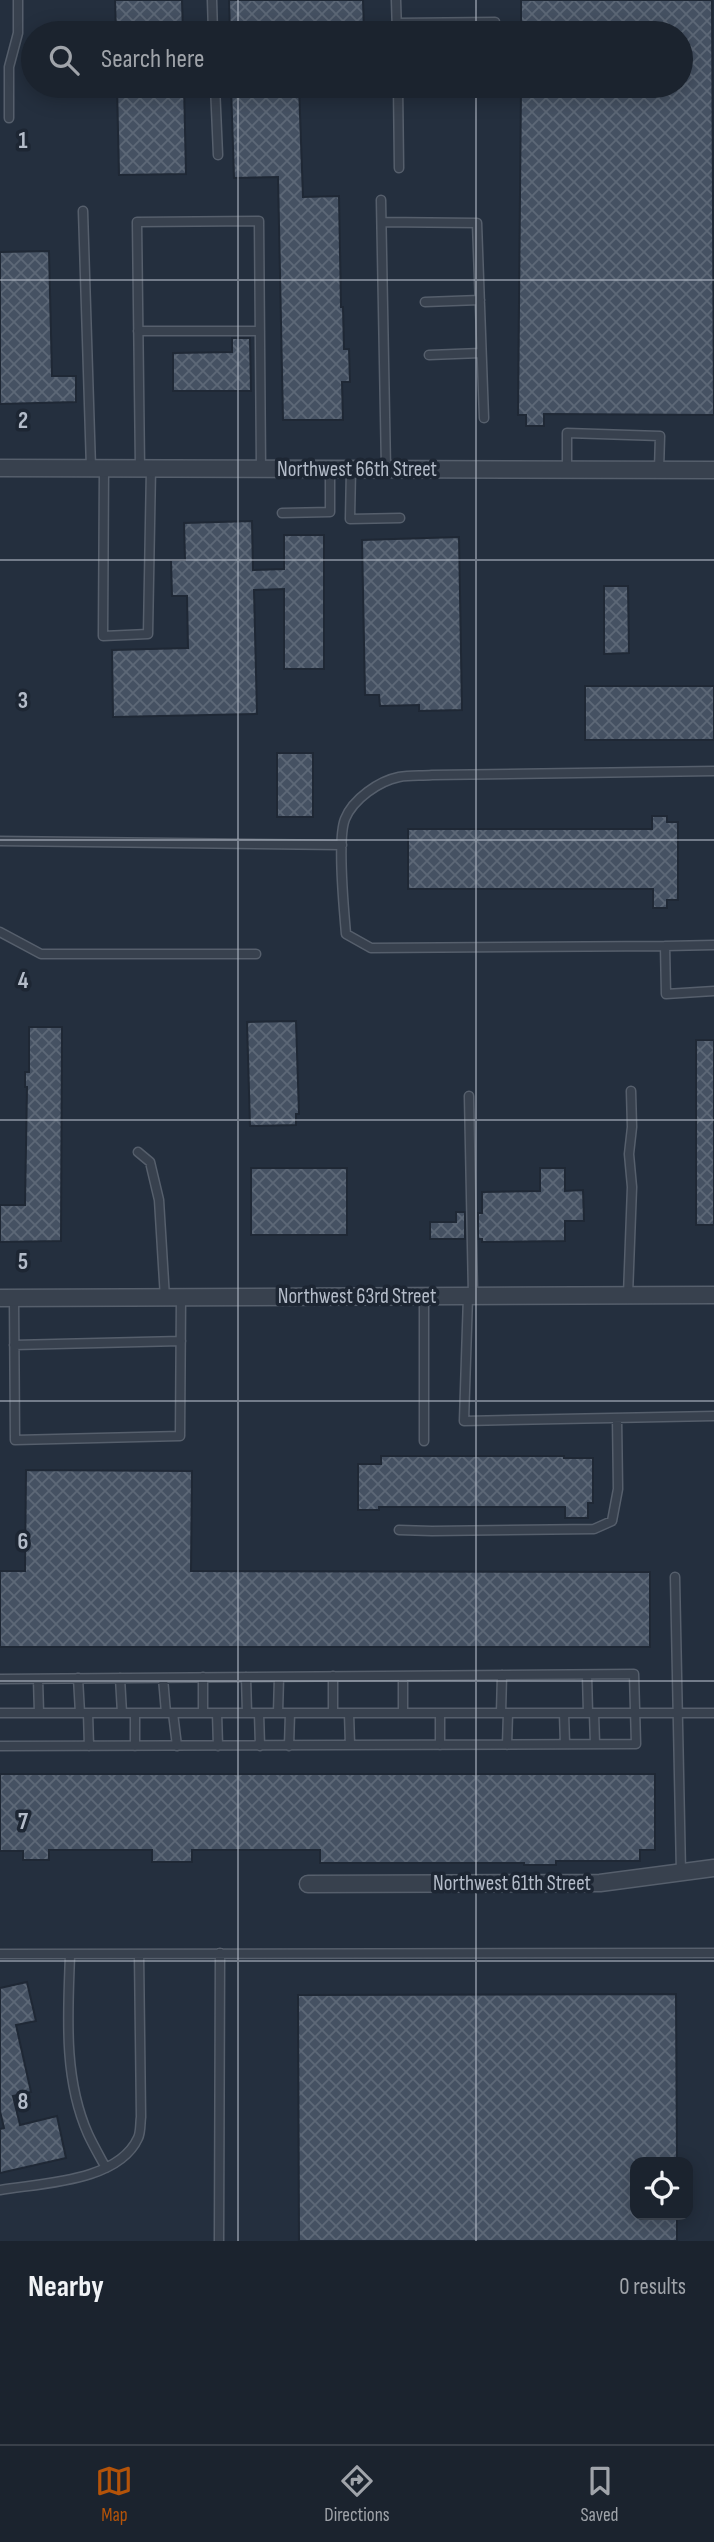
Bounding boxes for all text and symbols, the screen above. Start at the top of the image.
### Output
search box [21,21,693,98]
icon: search [45,41,83,79]
text: Search here [101,44,204,75]
text: 1 [18,127,28,155]
text: 2 [18,407,28,435]
street label: Northwest 66th Street [277,457,437,482]
text: 3 [18,687,28,715]
text: 4 [18,967,29,995]
text: 5 [18,1248,28,1276]
street label: Northwest 63rd Street [278,1284,436,1309]
text: 6 [18,1528,28,1556]
text: 7 [18,1808,28,1836]
street label: Northwest 61th Street [433,1871,591,1896]
text: 8 [18,2088,29,2116]
map controls [630,2157,693,2220]
button: locate [630,2157,693,2220]
text: Nearby [28,2269,104,2305]
text: 0 results [619,2273,686,2301]
tab: Map [95,2462,133,2527]
tab: Directions [324,2462,390,2527]
tab: Saved [580,2462,619,2527]

